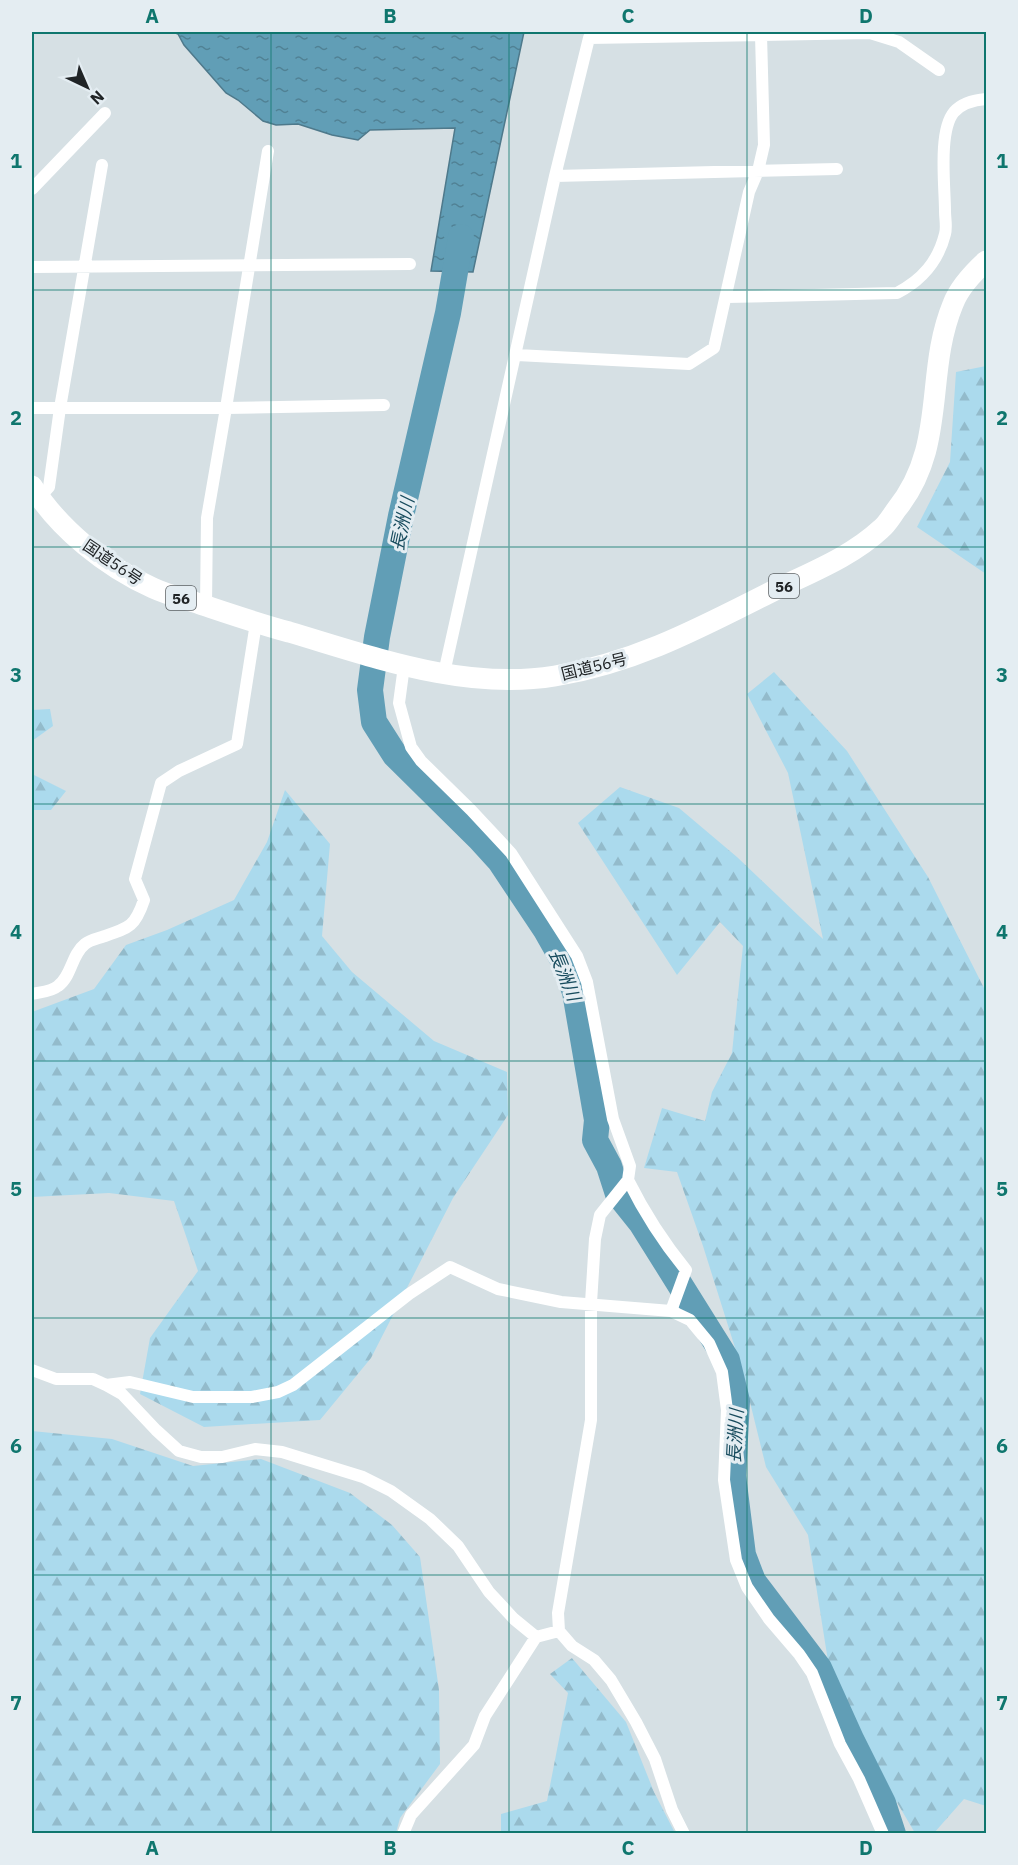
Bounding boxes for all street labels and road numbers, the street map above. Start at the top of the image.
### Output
street label: 国道56号 [80,535,146,589]
road number: 56 [769,574,799,598]
road number: 56 [166,586,196,610]
street label: 国道56号 [559,648,629,684]

